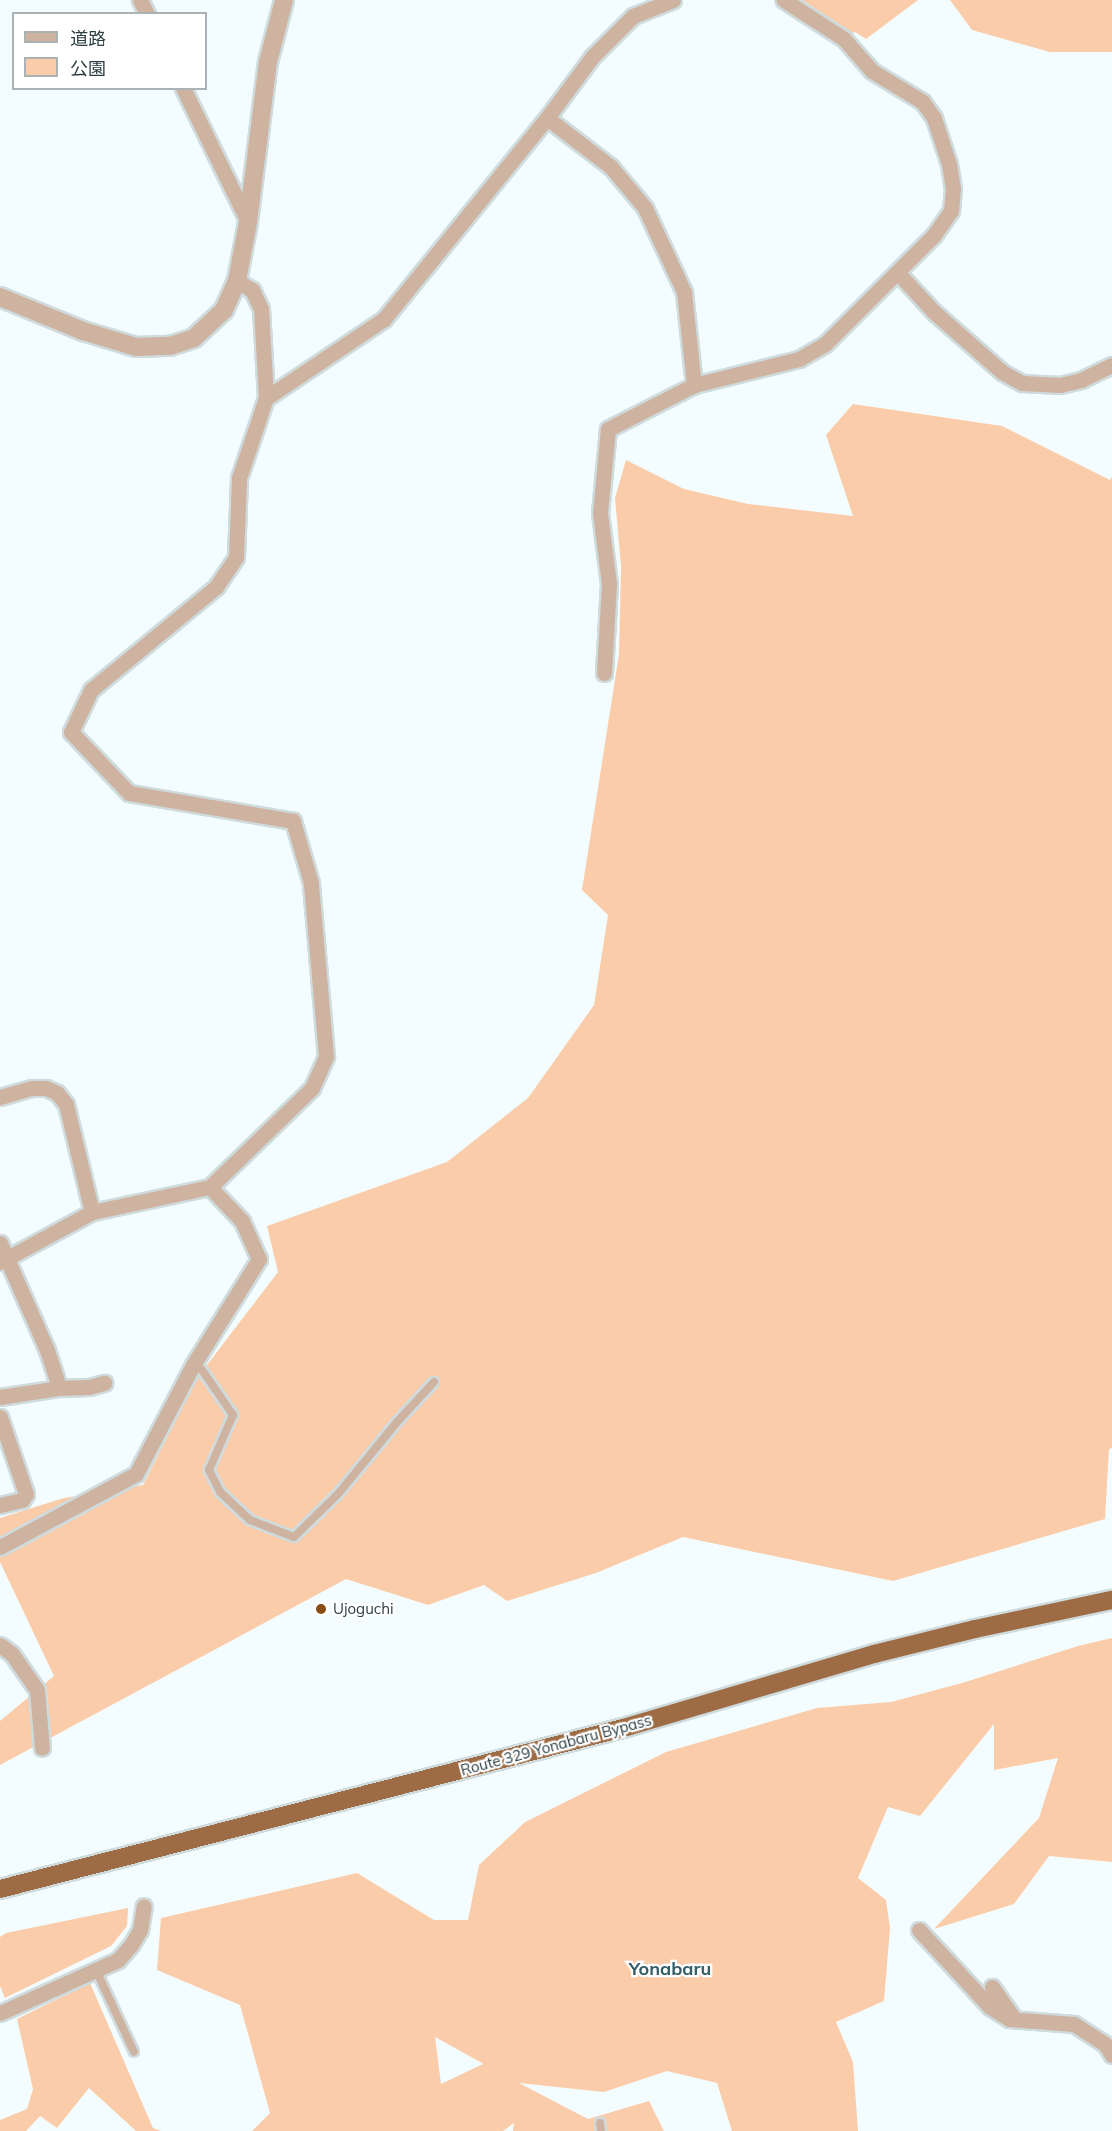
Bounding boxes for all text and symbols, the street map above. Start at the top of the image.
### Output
legend [12,12,207,90]
text: 道路 [70,27,106,50]
text: 公園 [70,57,106,80]
place label: Ujoguchi [333,1600,394,1618]
marker: Ujoguchi [314,1602,328,1616]
street label: Route 329 Yonabaru Bypass [459,1711,653,1779]
district label: Yonabaru [629,1958,711,1980]

